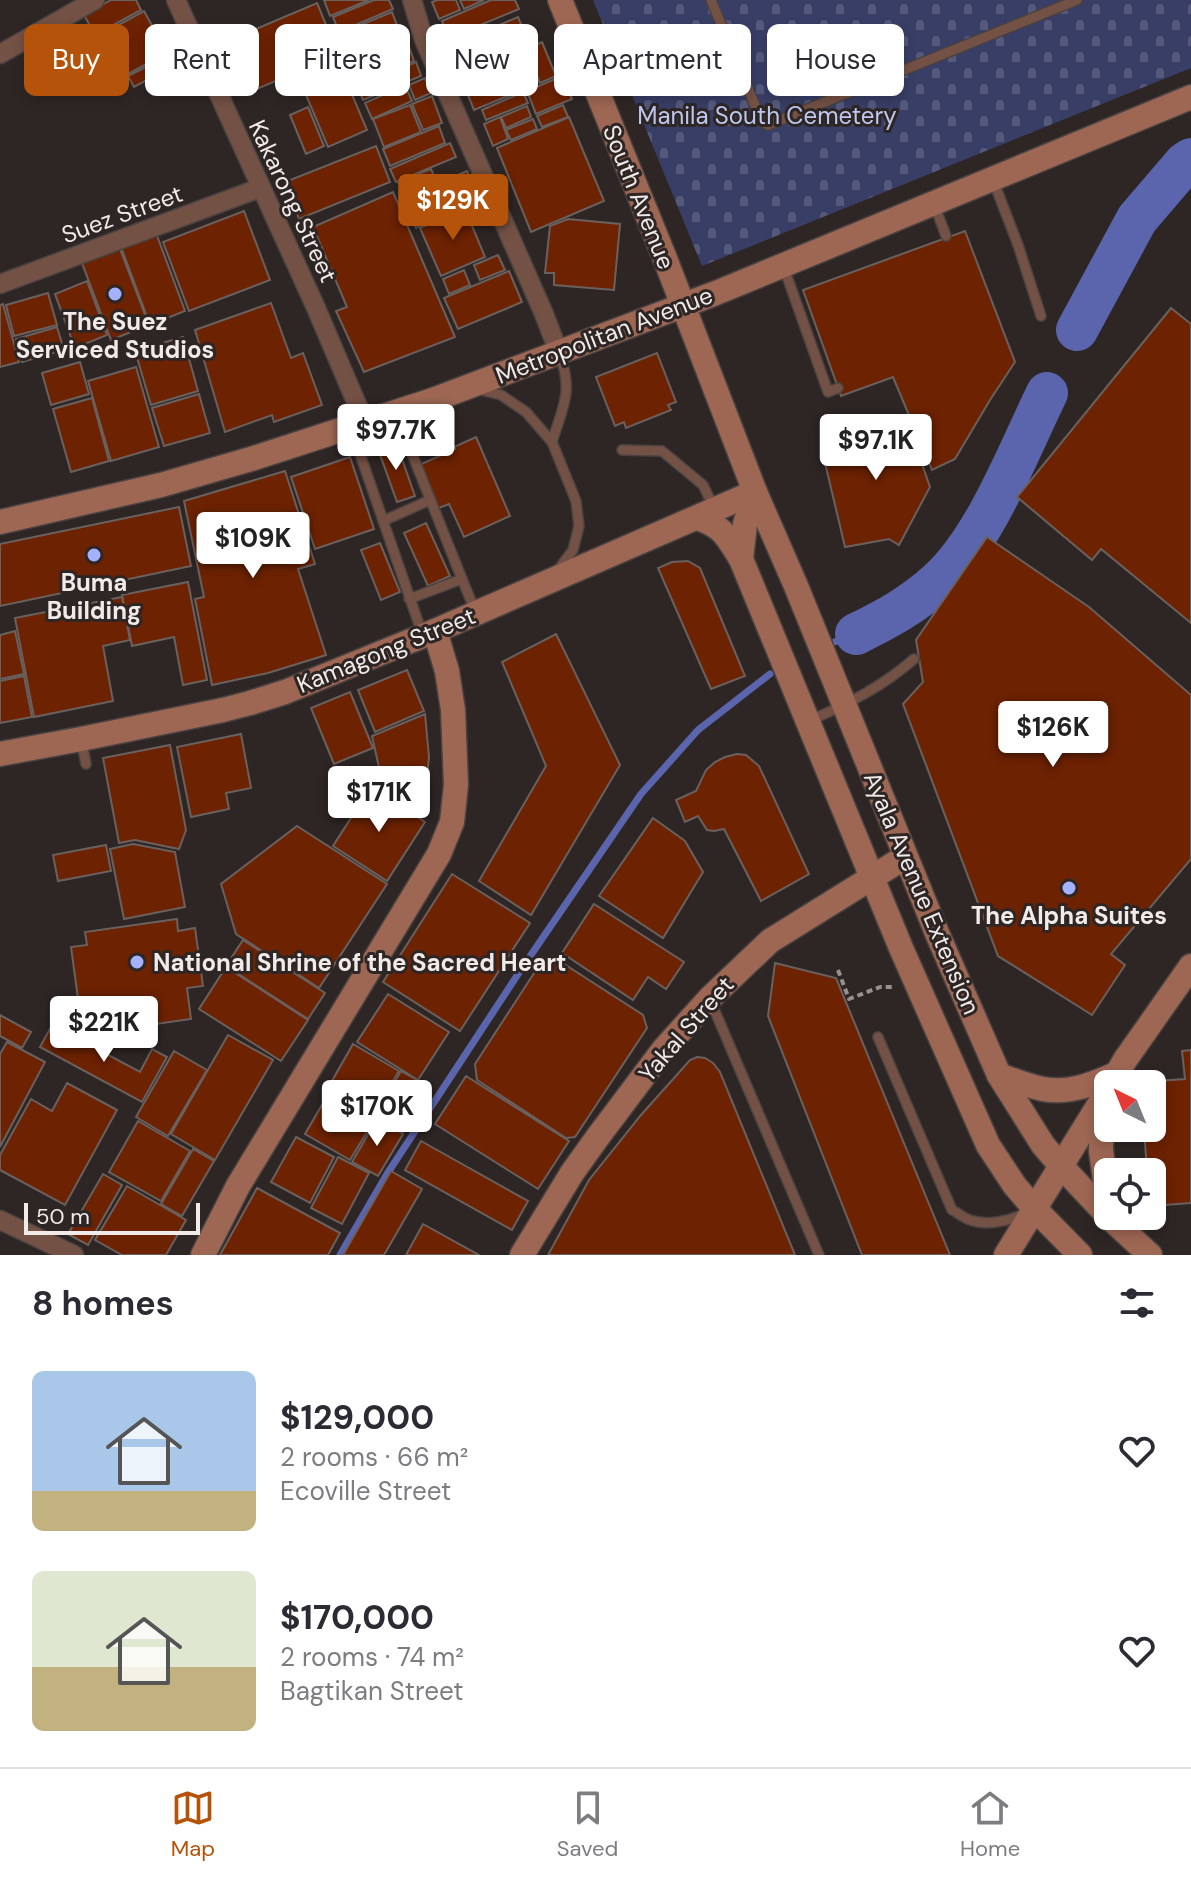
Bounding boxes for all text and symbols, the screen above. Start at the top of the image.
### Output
chip: Buy [24,24,129,96]
chip: Rent [145,24,259,96]
chip: Filters [275,24,410,96]
chip: New [426,24,538,96]
chip: Apartment [554,24,751,96]
chip: House [767,24,904,96]
park label: Manila South Cemetery [637,100,897,131]
street label: Kakarong Street [242,115,344,287]
street label: South Avenue [596,120,682,274]
pin: $129K [397,174,509,242]
street label: Suez Street [57,178,187,250]
text: $129K [416,183,490,217]
street label: Metropolitan Avenue [491,279,717,391]
marker: The Suez Serviced Studios [106,285,124,303]
place label: The Suez Serviced Studios [16,306,214,365]
pin: $97.7K [331,404,461,472]
text: $97.7K [355,413,437,447]
pin: $97.1K [811,414,941,482]
text: $97.1K [838,423,914,457]
pin: $109K [197,512,309,580]
text: $109K [215,521,291,555]
marker: Buma Building [85,546,103,564]
place label: Buma Building [47,567,141,626]
street label: Kamagong Street [292,600,480,700]
pin: $126K [997,701,1109,769]
text: $126K [1016,710,1090,744]
pin: $171K [323,766,435,834]
street label: Ayala Avenue Extension [857,767,987,1019]
text: $171K [346,775,412,809]
marker: The Alpha Suites [1060,879,1078,897]
place label: The Alpha Suites [971,900,1167,931]
place label: National Shrine of the Sacred Heart [153,947,566,978]
marker: National Shrine of the Sacred Heart [128,953,146,971]
street label: Yakal Street [632,970,740,1088]
pin: $221K [48,996,160,1064]
text: $221K [68,1005,140,1039]
north arrow [1094,1070,1166,1142]
map controls [1094,1070,1166,1230]
pin: $170K [321,1080,433,1148]
text: $170K [340,1089,414,1123]
button: locate [1094,1158,1166,1230]
scale bar [24,1199,200,1235]
text: 50 m [36,1202,90,1231]
text: 8 homes [32,1281,174,1326]
icon: filters [1115,1281,1159,1325]
text: $129,000 [280,1395,434,1440]
icon: home [96,1403,192,1499]
icon: heart [1115,1429,1159,1473]
text: 2 rooms · 66 m² [280,1440,468,1474]
text: Ecoville Street [280,1474,451,1508]
text: $170,000 [280,1595,434,1640]
icon: home [96,1603,192,1699]
icon: heart [1115,1629,1159,1673]
text: 2 rooms · 74 m² [280,1640,464,1674]
text: Bagtikan Street [280,1674,463,1708]
tab: Map [171,1786,215,1863]
tab: Saved [557,1786,618,1863]
tab: Home [960,1786,1020,1863]

